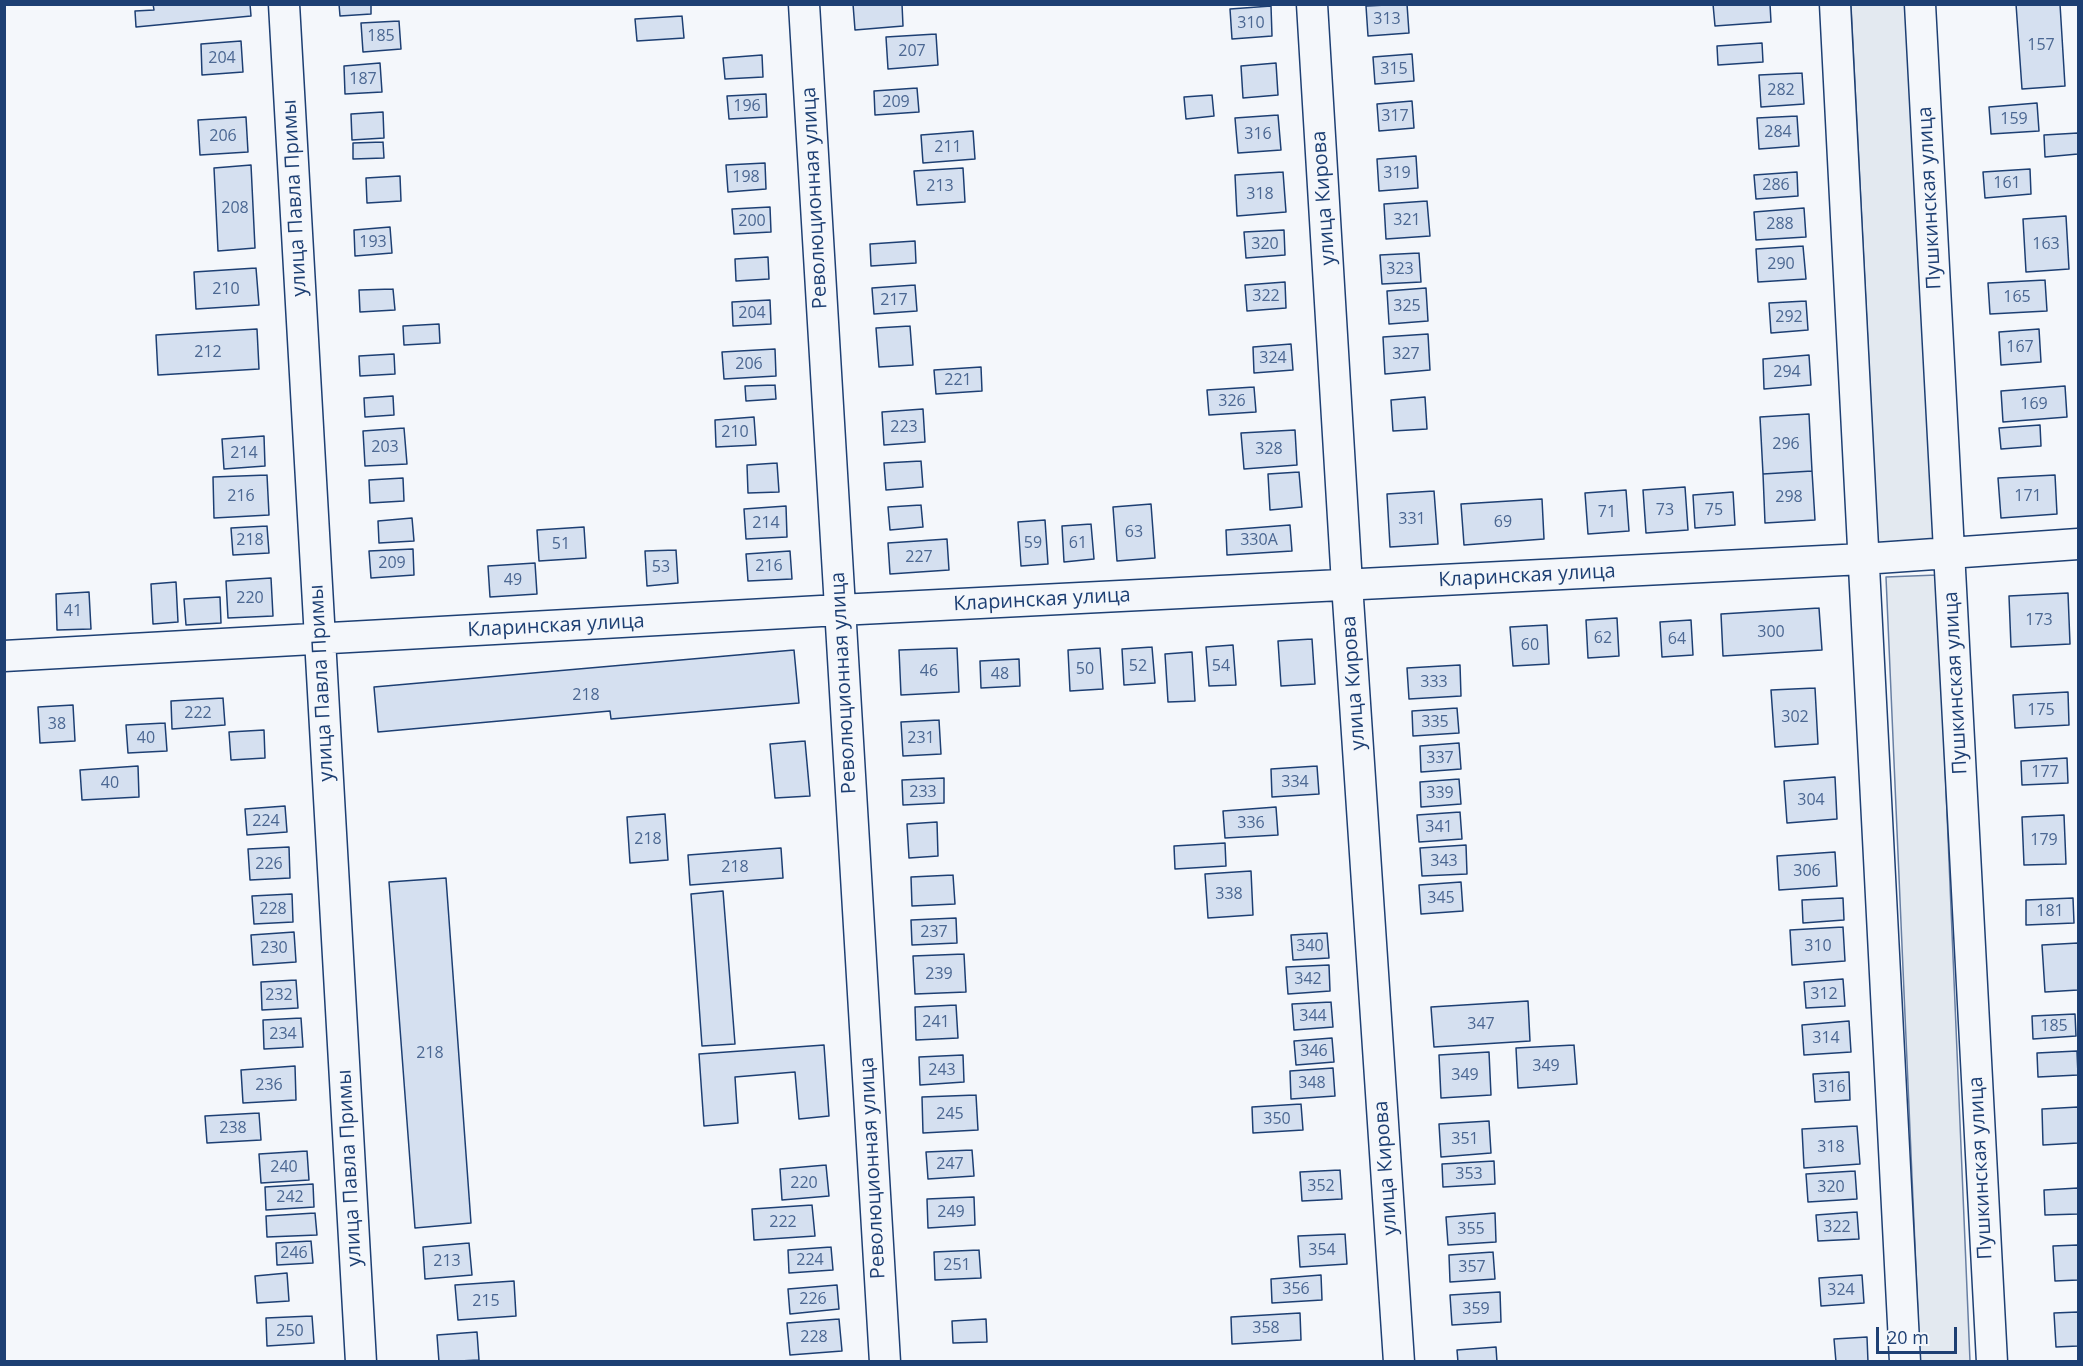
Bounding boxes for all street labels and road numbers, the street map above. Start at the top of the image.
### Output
street label: Революционная улица [797,86,833,310]
street label: улица Павла Примы [278,99,312,297]
street label: Пушкинская улица [1913,106,1947,290]
street label: улица Кирова [1307,130,1341,266]
street label: Кларинская улица [1438,559,1616,593]
street label: Революционная улица [826,571,862,795]
street label: Кларинская улица [953,583,1131,617]
street label: улица Павла Примы [305,584,339,782]
street label: Пушкинская улица [1939,591,1973,775]
street label: Кларинская улица [467,609,645,643]
street label: улица Кирова [1337,615,1371,751]
street label: Революционная улица [855,1056,891,1280]
street label: улица Павла Примы [333,1069,367,1267]
street label: Пушкинская улица [1964,1076,1998,1260]
street label: улица Кирова [1369,1100,1403,1236]

